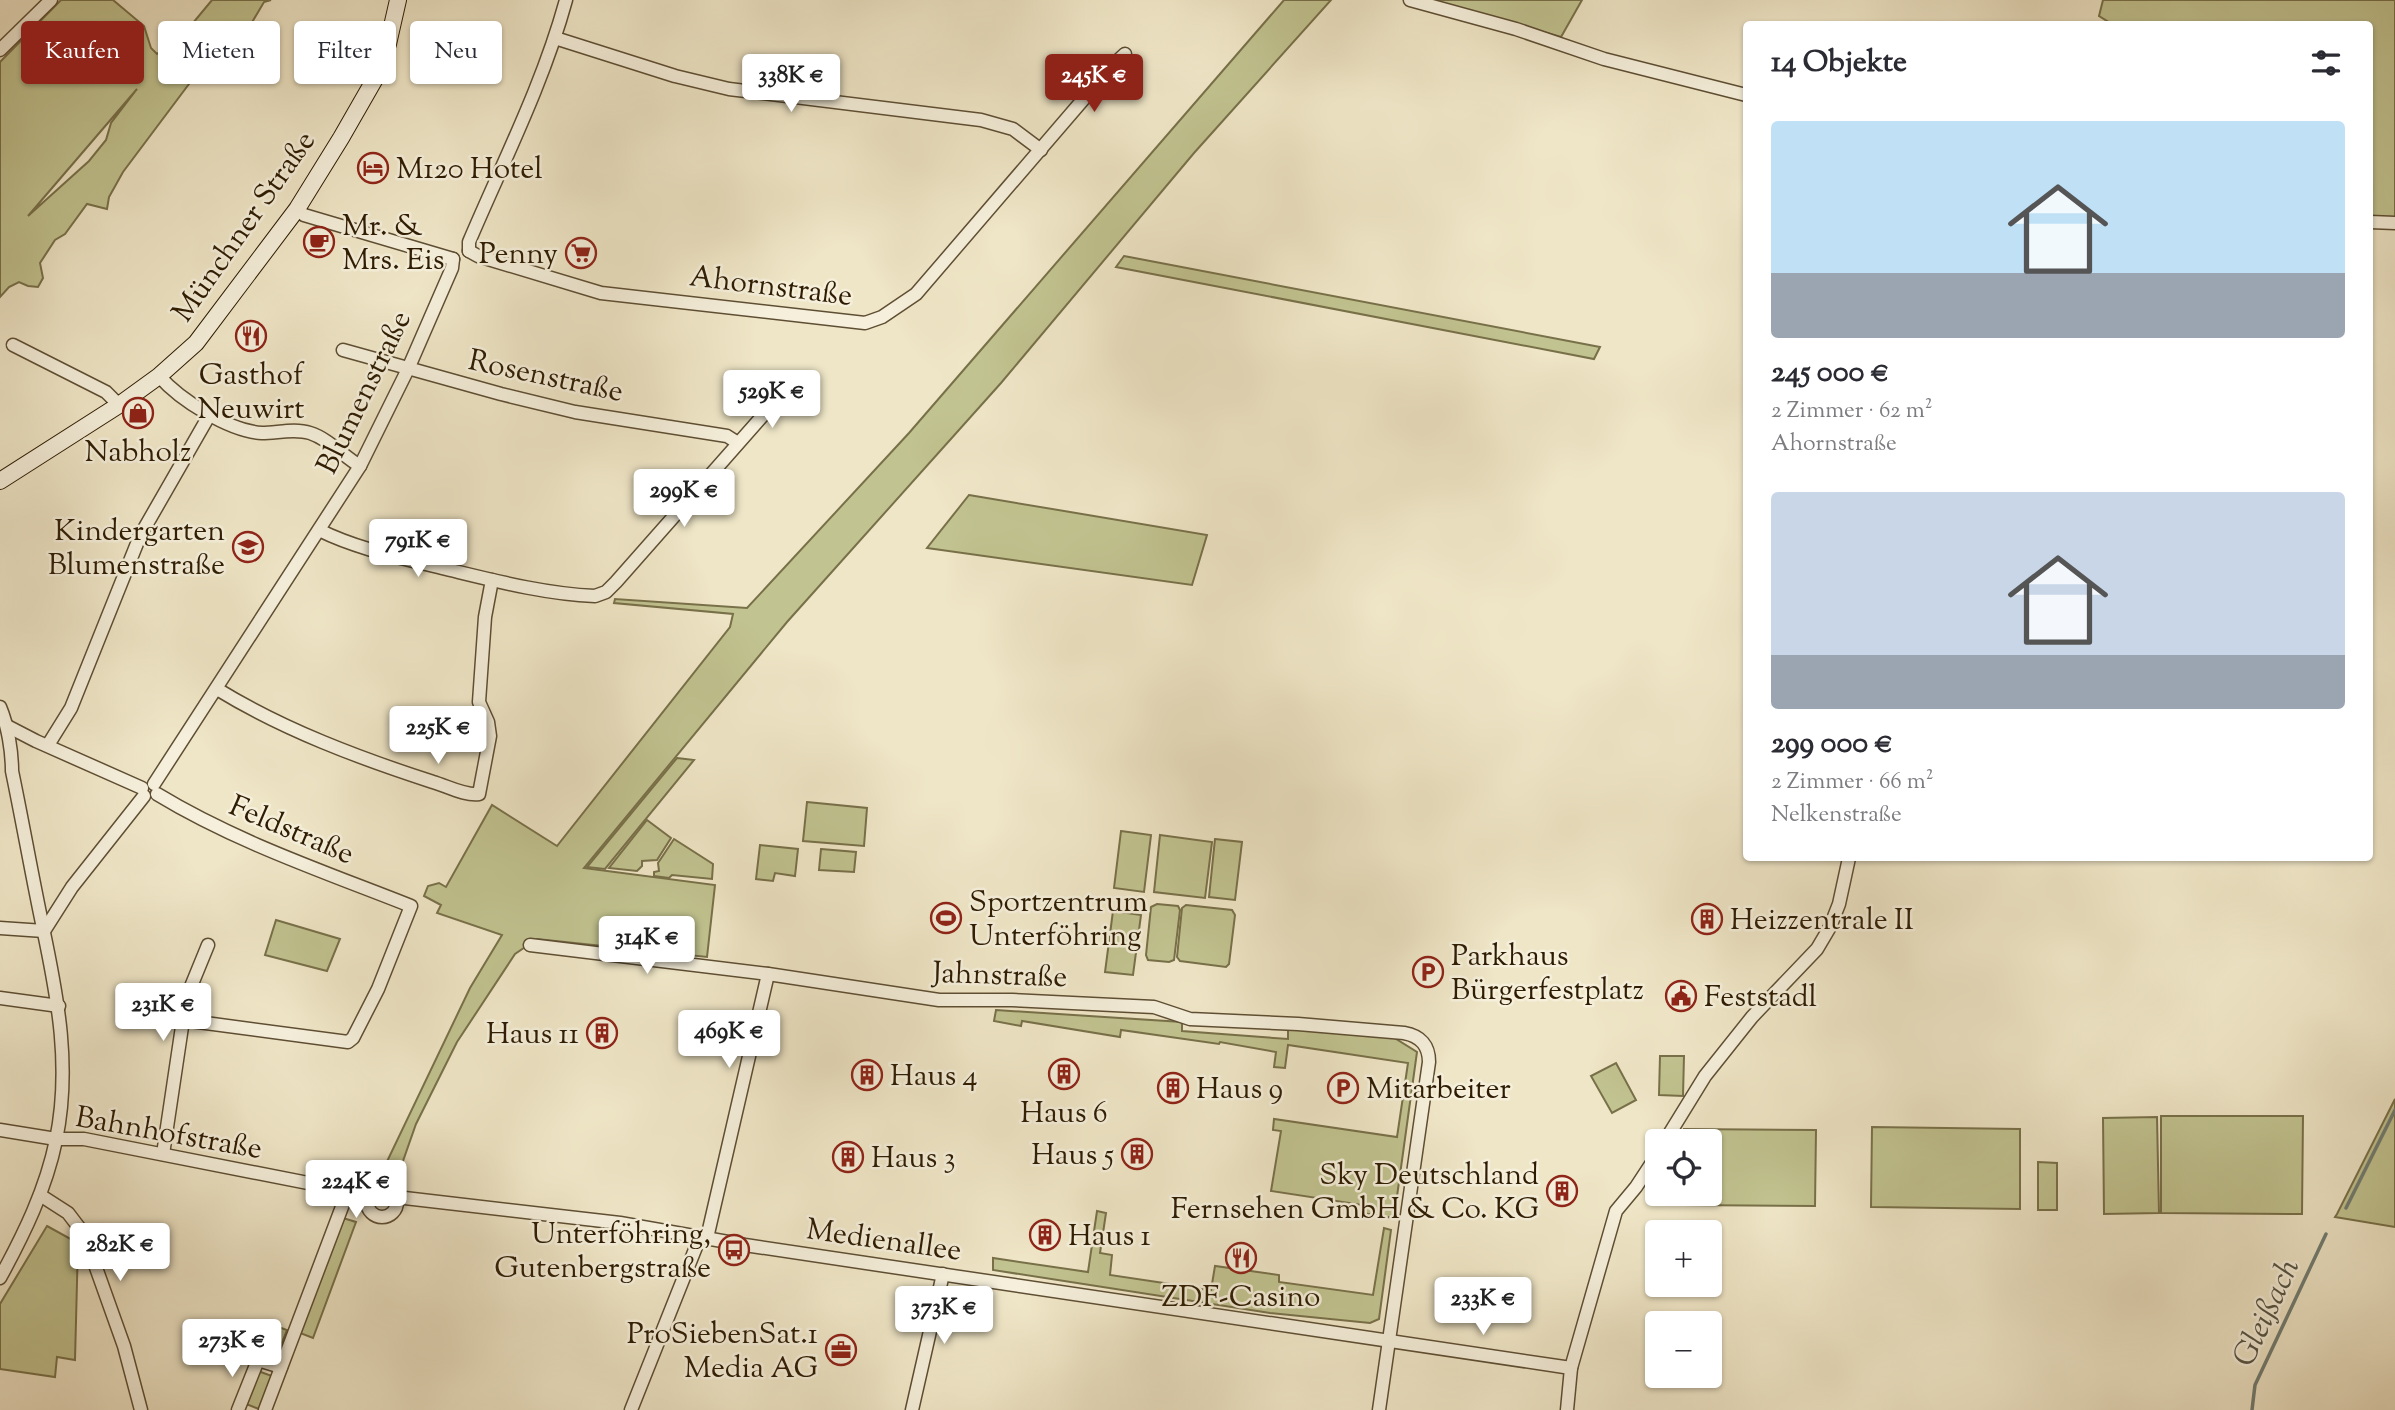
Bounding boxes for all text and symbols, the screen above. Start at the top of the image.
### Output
chip: Kaufen [21,21,144,84]
chip: Mieten [158,21,280,84]
chip: Filter [294,21,396,84]
chip: Neu [410,21,502,84]
text: 14 Objekte [1771,42,1907,85]
icon: filters [2307,44,2345,82]
pin: 338K € [734,54,848,114]
pin: 245K € [1037,54,1151,114]
text: 338K € [758,60,824,93]
text: 245K € [1061,60,1127,93]
street label: Münchner Straße [163,123,327,332]
place label: M120 Hotel [396,149,543,192]
hotel icon: M120 Hotel [356,151,390,185]
icon: home [1995,166,2121,292]
place label: Mr. & Mrs. Eis [342,206,445,283]
cafe icon: Mr. & Mrs. Eis [302,225,336,259]
place label: Penny [479,234,558,277]
supermarket icon: Penny [564,236,598,270]
street label: Ahornstraße [687,256,855,319]
street label: Blumenstraße [307,304,423,482]
restaurant icon: Gasthof Neuwirt [234,319,268,353]
street label: Rosenstraße [464,340,627,415]
text: 245 000 € [1771,352,1889,395]
place label: Gasthof Neuwirt [197,355,305,432]
pin: 529K € [715,370,829,430]
text: 529K € [739,376,805,409]
text: 2 Zimmer · 62 m² [1771,395,1933,428]
shop icon: Nabholz [121,396,155,430]
text: Ahornstraße [1771,428,1897,461]
place label: Nabholz [85,432,191,475]
pin: 299K € [627,470,741,529]
text: 299K € [650,475,718,508]
place label: Kindergarten Blumenstraße [48,511,225,588]
pin: 791K € [361,520,475,579]
text: 791K € [385,525,451,558]
school or university icon: Kindergarten Blumenstraße [231,530,265,564]
icon: home [1995,537,2121,663]
pin: 225K € [381,706,495,766]
text: 225K € [405,712,471,745]
text: 299 000 € [1771,723,1893,766]
text: 2 Zimmer · 66 m² [1771,766,1933,799]
street label: Feldstraße [222,786,360,877]
text: Nelkenstraße [1771,799,1902,832]
place label: Sportzentrum Unterföhring [969,882,1148,959]
place label: Heizzentrale II [1730,900,1914,943]
sports icon: Sportzentrum Unterföhring [929,901,963,935]
building icon: Heizzentrale II [1690,902,1724,936]
pin: 314K € [590,916,704,976]
text: 314K € [615,922,679,955]
place label: Parkhaus Bürgerfestplatz [1451,936,1644,1013]
street label: Jahnstraße [930,953,1068,1000]
parking icon: Parkhaus Bürgerfestplatz [1411,955,1445,989]
place label: Feststadl [1704,977,1817,1020]
public building icon: Feststadl [1664,979,1698,1013]
pin: 231K € [106,984,220,1043]
text: 231K € [131,989,195,1022]
pin: 469K € [672,1010,786,1070]
place label: Haus 11 [486,1014,579,1057]
building icon: Haus 11 [585,1016,619,1050]
text: 469K € [694,1016,764,1049]
place label: Haus 4 [890,1056,978,1099]
building icon: Haus 6 [1047,1057,1081,1091]
building icon: Haus 4 [850,1058,884,1092]
place label: Haus 9 [1196,1069,1283,1112]
place label: Mitarbeiter [1366,1069,1511,1112]
building icon: Haus 9 [1156,1071,1190,1105]
parking icon: Mitarbeiter [1326,1071,1360,1105]
place label: Haus 6 [1020,1093,1108,1136]
street label: Bahnhofstraße [72,1097,265,1172]
map controls [1645,1129,1722,1388]
button: locate [1645,1129,1722,1206]
place label: Haus 5 [1031,1135,1114,1178]
building icon: Haus 5 [1120,1137,1154,1171]
place label: Haus 3 [871,1138,956,1181]
building icon: Haus 3 [831,1140,865,1174]
place label: Sky Deutschland Fernsehen GmbH & Co. KG [1171,1155,1539,1232]
pin: 224K € [299,1160,413,1220]
text: 224K € [322,1166,390,1199]
building icon: Sky Deutschland Fernsehen GmbH & Co. KG [1545,1174,1579,1208]
street label: Medienallee [803,1209,964,1274]
place label: Unterföhring, Gutenbergstraße [494,1214,711,1291]
place label: Haus 1 [1068,1216,1151,1259]
building icon: Haus 1 [1028,1218,1062,1252]
button: + [1645,1220,1722,1297]
pin: 282K € [63,1224,177,1283]
text: 282K € [86,1229,154,1262]
bus stop icon: Unterföhring, Gutenbergstraße [717,1233,751,1267]
restaurant icon: ZDF-Casino [1224,1241,1258,1275]
water label: Gleißach [2223,1251,2313,1375]
place label: ZDF-Casino [1162,1277,1320,1320]
pin: 233K € [1426,1278,1540,1337]
text: 233K € [1450,1283,1516,1316]
pin: 373K € [887,1286,1001,1346]
text: 373K € [911,1292,977,1325]
button: − [1645,1311,1722,1388]
place label: ProSiebenSat.1 Media AG [627,1314,818,1391]
pin: 273K € [175,1320,289,1379]
text: 273K € [198,1325,266,1358]
office icon: ProSiebenSat.1 Media AG [824,1333,858,1367]

